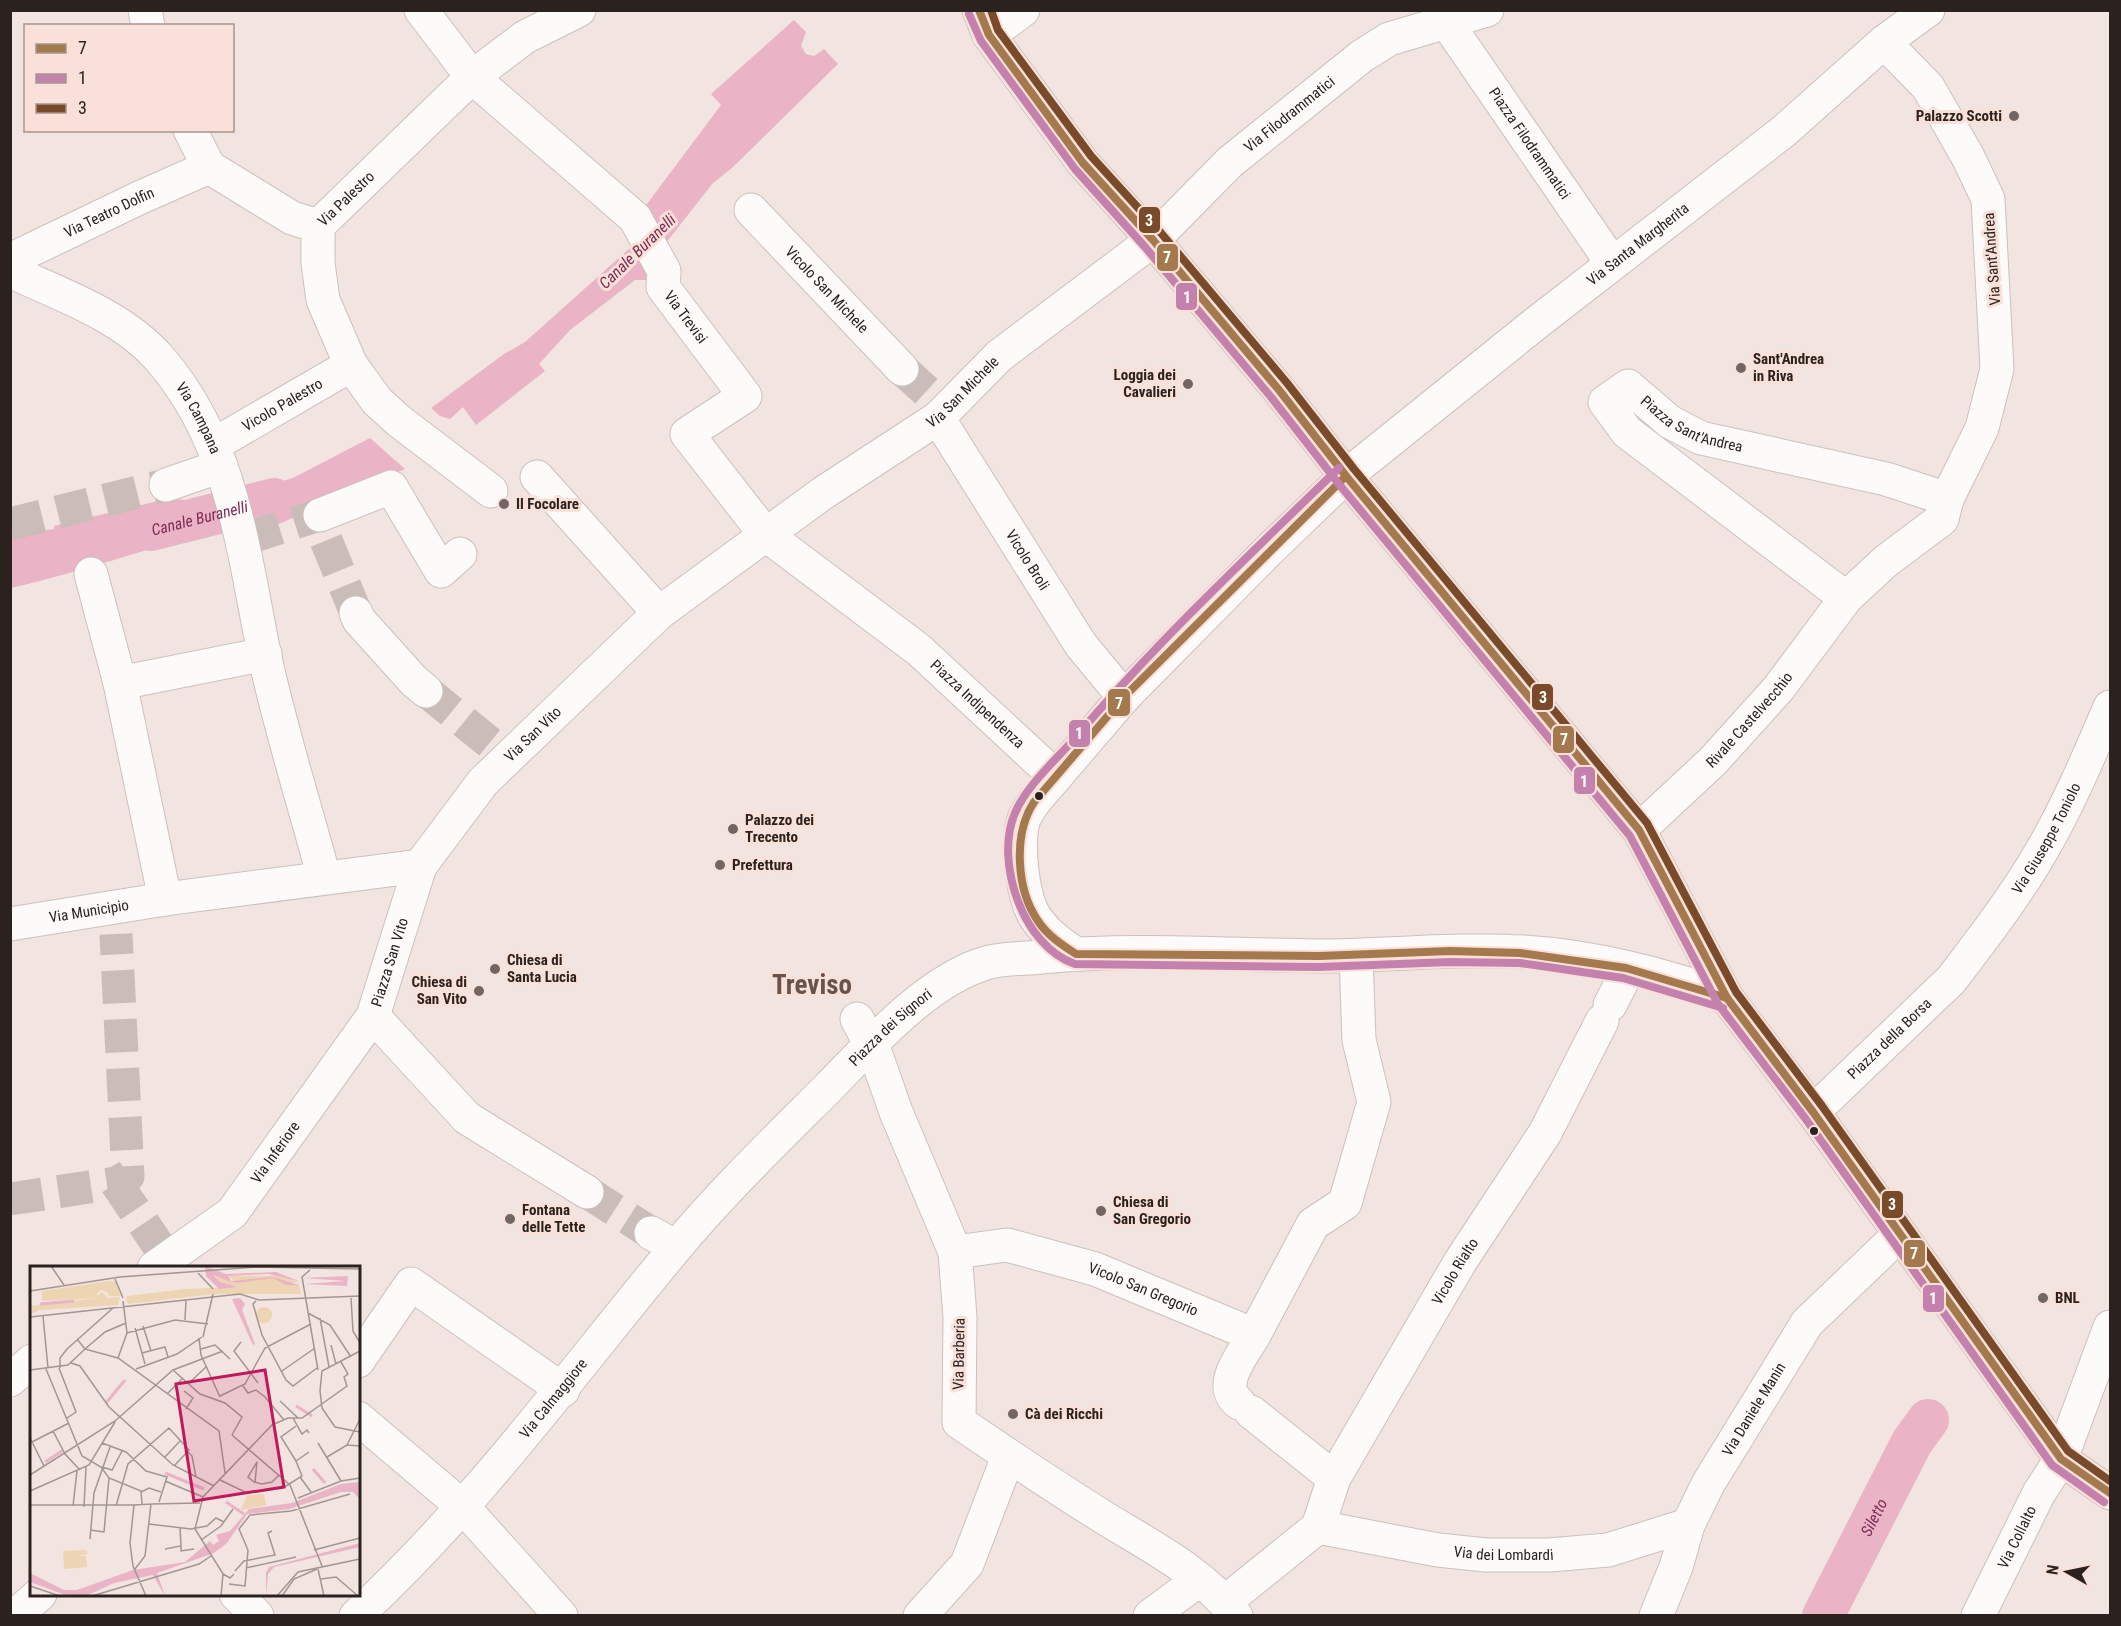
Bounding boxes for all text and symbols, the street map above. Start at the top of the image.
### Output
legend [24,24,234,132]
text: 7 [78,37,87,58]
text: 1 [78,67,87,88]
street label: Via Filodrammatici [1240,72,1338,156]
street label: Piazza Filodrammatici [1485,84,1574,203]
text: 3 [78,97,87,118]
place label: Palazzo Scotti [1916,107,2002,125]
marker: Palazzo Scotti [2007,109,2021,123]
street label: Via Palestro [314,167,378,230]
street label: Via Teatro Dolfin [61,183,157,242]
street label: Via Santa Margherita [1583,199,1692,289]
line badge: 3 [1138,206,1161,234]
water label: Canale Buranelli [595,210,680,293]
text: 3 [1145,211,1153,230]
street label: Via Sant'Andrea [1980,212,2004,306]
street label: Vicolo San Michele [781,243,872,337]
line badge: 7 [1156,243,1179,272]
text: 7 [1163,248,1171,267]
line badge: 1 [1175,282,1198,311]
street label: Via Trevisi [660,287,711,347]
text: 1 [1183,288,1191,307]
place label: Sant'Andrea in Riva [1753,350,1824,385]
street label: Via San Michele [923,353,1003,432]
marker: Sant'Andrea in Riva [1734,361,1748,375]
place label: Loggia dei Cavalieri [1114,366,1176,401]
street label: Vicolo Palestro [239,374,326,435]
marker: Loggia dei Cavalieri [1181,377,1195,391]
street label: Via Campana [172,379,224,456]
street label: Piazza Sant'Andrea [1637,392,1744,456]
place label: Il Focolare [516,495,579,513]
water label: Canale Buranelli [149,497,250,540]
marker: Il Focolare [497,497,511,511]
street label: Vicolo Broli [1002,527,1053,594]
street label: Piazza Indipendenza [926,656,1028,752]
street label: Rivale Castelvecchio [1702,669,1796,772]
line badge: 3 [1531,683,1554,711]
line badge: 7 [1107,688,1131,717]
text: 3 [1539,688,1547,707]
text: 7 [1115,694,1123,713]
street label: Via San Vito [501,703,565,766]
line badge: 1 [1068,719,1091,748]
text: 1 [1075,724,1083,743]
line badge: 7 [1552,725,1575,754]
text: 7 [1560,730,1568,749]
line badge: 1 [1573,766,1596,795]
text: 1 [1580,772,1588,791]
street label: Via Giuseppe Toniolo [2008,780,2084,898]
unlabelled marker [1033,790,1045,802]
place label: Palazzo dei Trecento [745,811,814,846]
marker: Palazzo dei Trecento [726,822,740,836]
place label: Prefettura [732,856,793,874]
marker: Prefettura [713,858,727,872]
street label: Via Municipio [48,896,130,927]
street label: Piazza San Vito [367,916,412,1009]
place label: Chiesa di Santa Lucia [507,951,577,986]
marker: Chiesa di Santa Lucia [488,962,502,976]
district label: Treviso [772,969,852,1001]
place label: Chiesa di San Vito [412,973,467,1008]
marker: Chiesa di San Vito [472,984,486,998]
street label: Piazza dei Signori [845,985,935,1070]
street label: Piazza della Borsa [1844,994,1935,1083]
street label: Via Inferiore [247,1118,304,1187]
unlabelled marker [1808,1125,1820,1137]
line badge: 3 [1881,1190,1904,1219]
place label: Chiesa di San Gregorio [1113,1193,1191,1228]
text: 3 [1888,1195,1896,1214]
place label: Fontana delle Tette [522,1201,585,1236]
marker: Chiesa di San Gregorio [1094,1204,1108,1218]
marker: Fontana delle Tette [503,1212,517,1226]
street label: Vicolo Rialto [1428,1235,1482,1308]
line badge: 7 [1903,1239,1926,1268]
text: 7 [1910,1244,1918,1263]
street label: Vicolo San Gregorio [1087,1259,1201,1320]
inset map [30,1266,360,1596]
line badge: 1 [1922,1284,1945,1313]
text: 1 [1929,1289,1937,1308]
place label: BNL [2055,1289,2080,1307]
marker: BNL [2036,1291,2050,1305]
street label: Via Barberia [949,1318,969,1390]
street label: Via Calmaggiore [516,1355,591,1442]
street label: Via Daniele Manin [1718,1359,1790,1459]
place label: Cà dei Ricchi [1025,1405,1103,1423]
marker: Cà dei Ricchi [1006,1407,1020,1421]
water label: Siletto [1857,1495,1891,1539]
street label: Via Collalto [1994,1503,2040,1572]
north arrow [2037,1542,2097,1602]
street label: Via dei Lombardi [1453,1543,1554,1564]
text: N [2043,1563,2063,1576]

